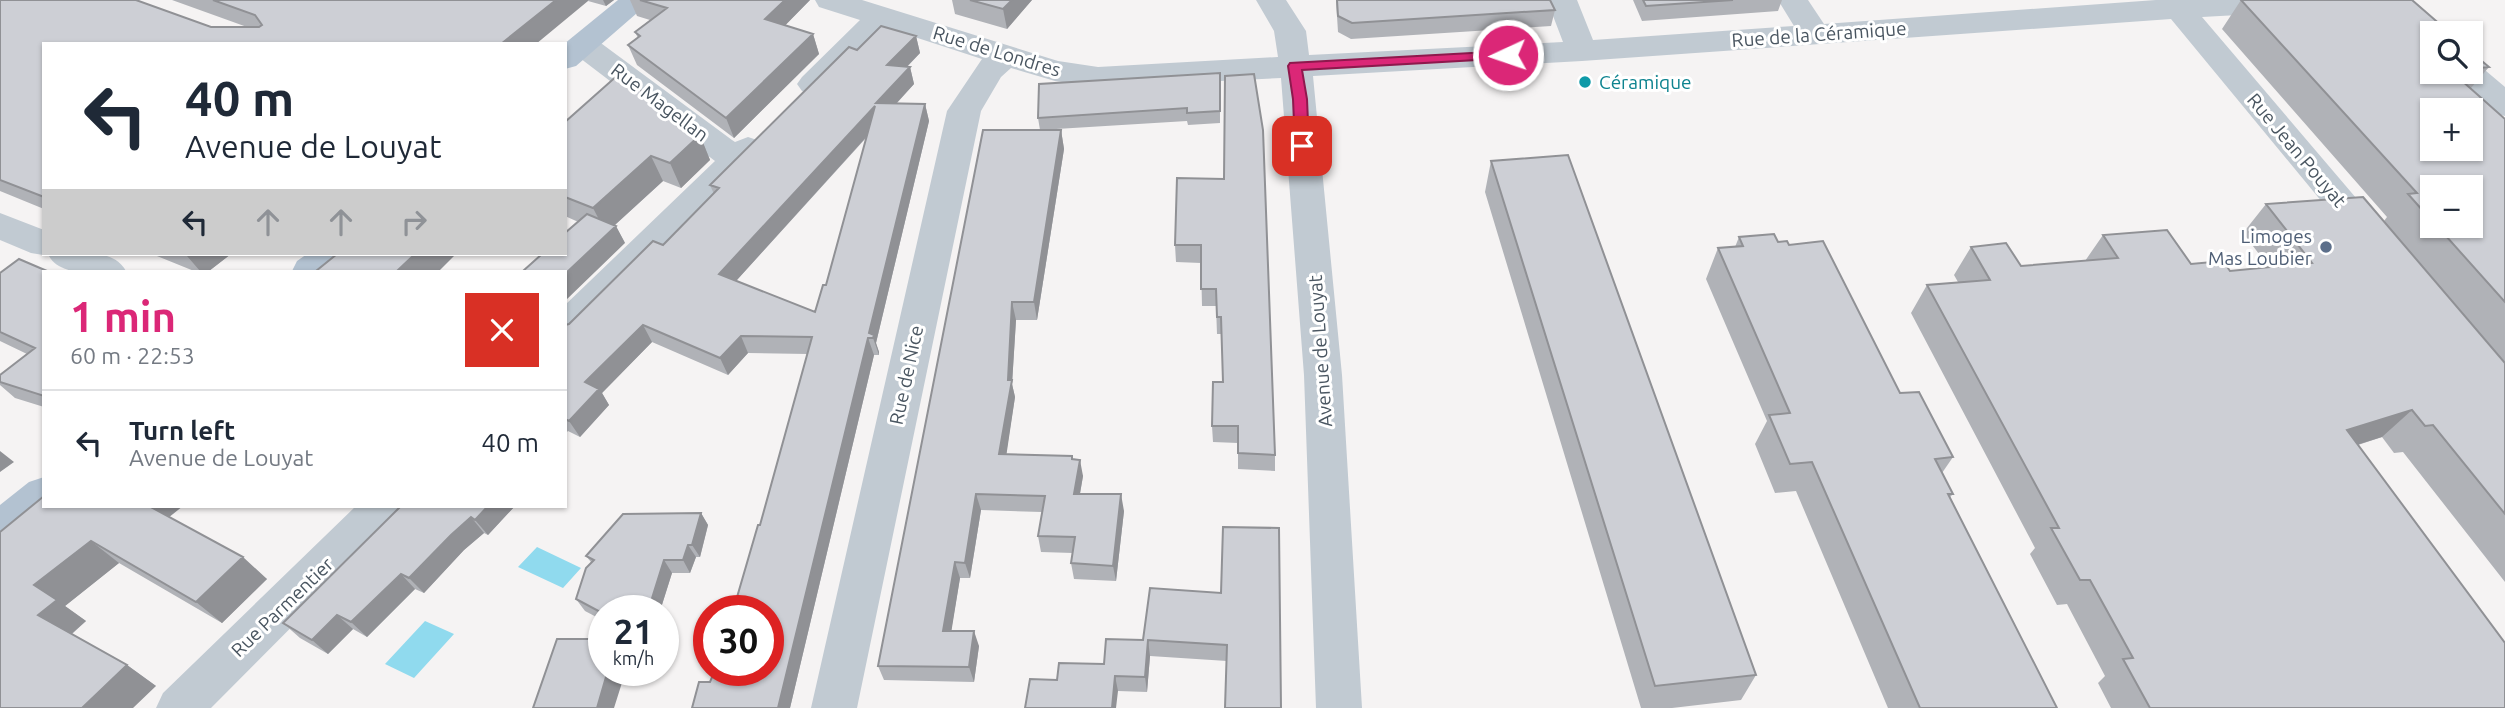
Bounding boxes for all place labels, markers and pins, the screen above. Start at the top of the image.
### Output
place label: Céramique [1599,71,1692,93]
marker: Céramique [1577,74,1593,90]
pin [1272,116,1332,176]
place label: Limoges Mas Loubier [2208,225,2312,269]
marker: Limoges Mas Loubier [2318,239,2334,255]

